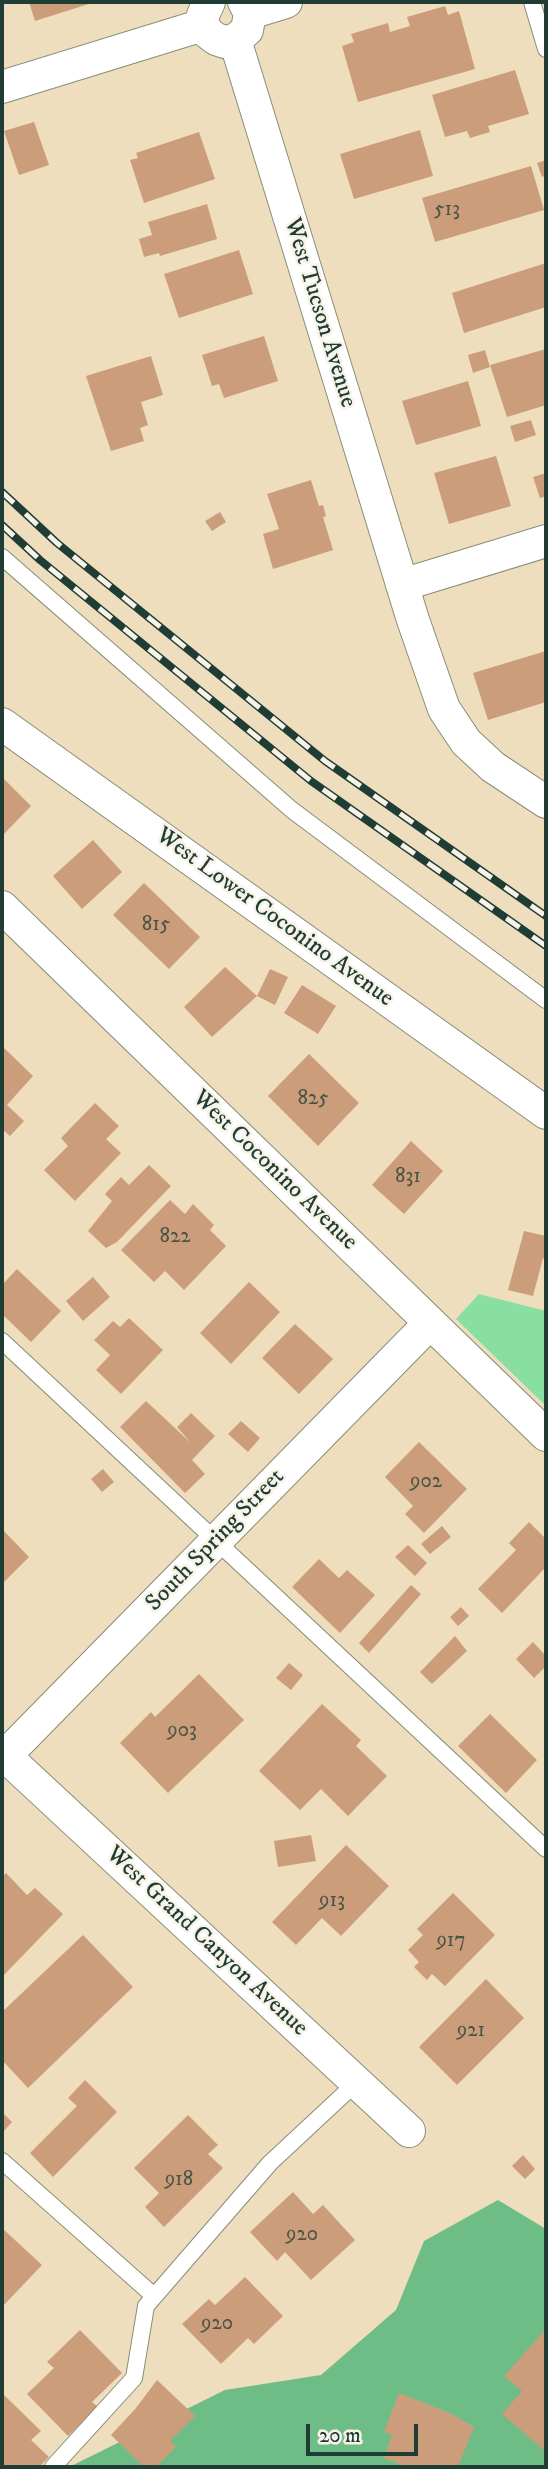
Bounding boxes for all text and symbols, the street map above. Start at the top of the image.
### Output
house number: 513 [434,198,460,224]
street label: West Tucson Avenue [277,215,361,411]
street label: West Lower Coconino Avenue [150,822,398,1014]
house number: 815 [142,913,170,939]
street label: West Coconino Avenue [185,1085,363,1257]
house number: 825 [297,1087,329,1113]
house number: 831 [395,1165,421,1191]
house number: 822 [159,1225,191,1251]
street label: South Spring Street [141,1464,291,1618]
house number: 902 [410,1470,442,1496]
house number: 903 [167,1719,197,1745]
street label: West Grand Canyon Avenue [99,1841,313,2043]
house number: 913 [319,1889,345,1915]
house number: 917 [436,1929,466,1955]
house number: 921 [457,2019,485,2045]
house number: 918 [165,2168,193,2194]
house number: 920 [286,2223,318,2249]
house number: 920 [201,2312,233,2338]
scale bar [310,2410,422,2454]
text: 20 m [319,2423,361,2449]

